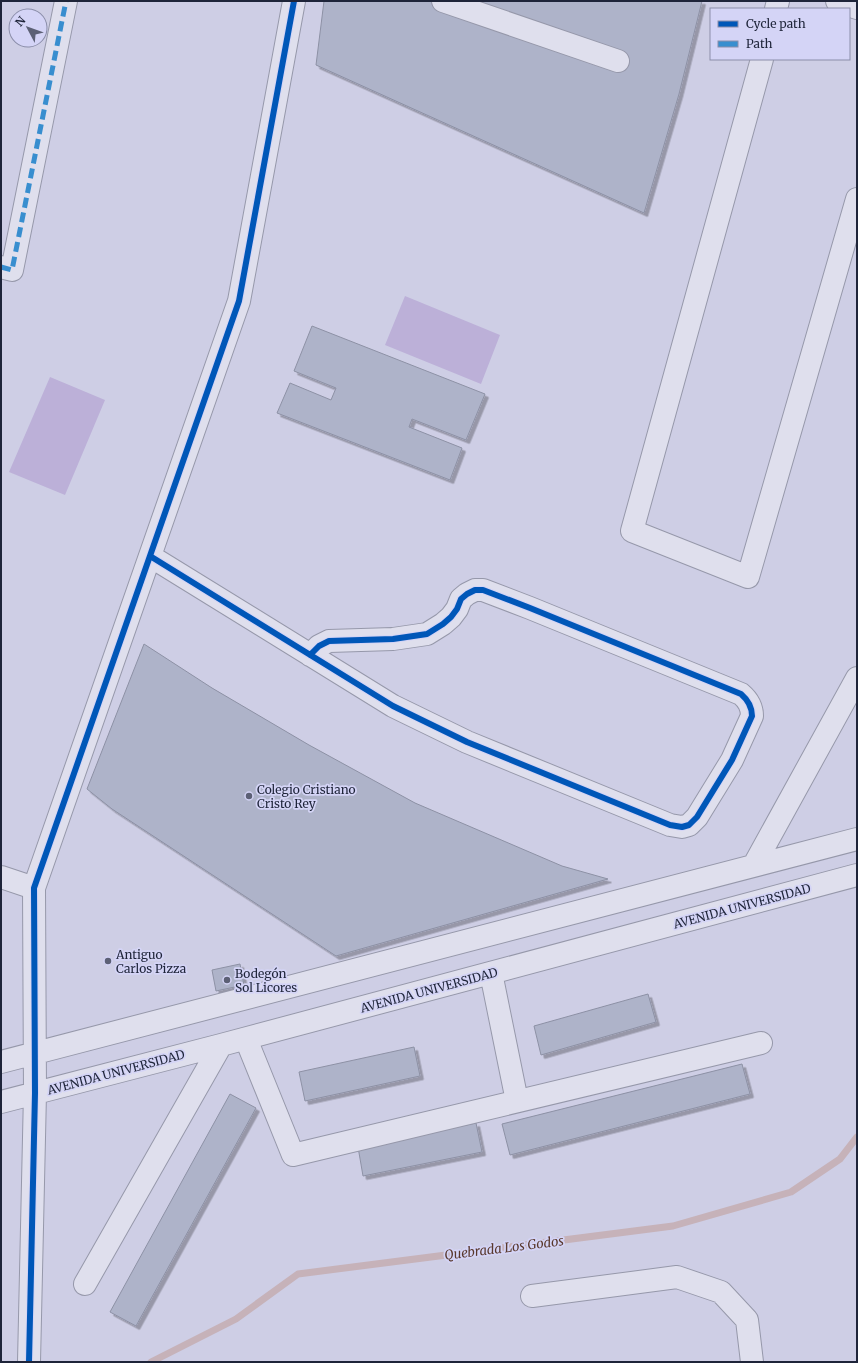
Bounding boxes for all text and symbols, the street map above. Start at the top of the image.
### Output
north arrow [8,8,48,48]
legend [710,8,850,60]
text: N [12,13,29,29]
text: Cycle path [746,16,806,31]
text: Path [746,36,772,51]
place label: Colegio Cristiano Cristo Rey [257,782,356,811]
marker: Colegio Cristiano Cristo Rey [244,791,254,801]
street label: AVENIDA UNIVERSIDAD [671,880,812,932]
place label: Antiguo Carlos Pizza [115,947,187,976]
marker: Antiguo Carlos Pizza [103,956,113,966]
street label: AVENIDA UNIVERSIDAD [358,964,499,1016]
place label: Bodegón Sol Licores [235,966,297,995]
marker: Bodegón Sol Licores [222,975,232,985]
street label: AVENIDA UNIVERSIDAD [45,1046,186,1098]
water label: Quebrada Los Godos [443,1232,565,1264]

